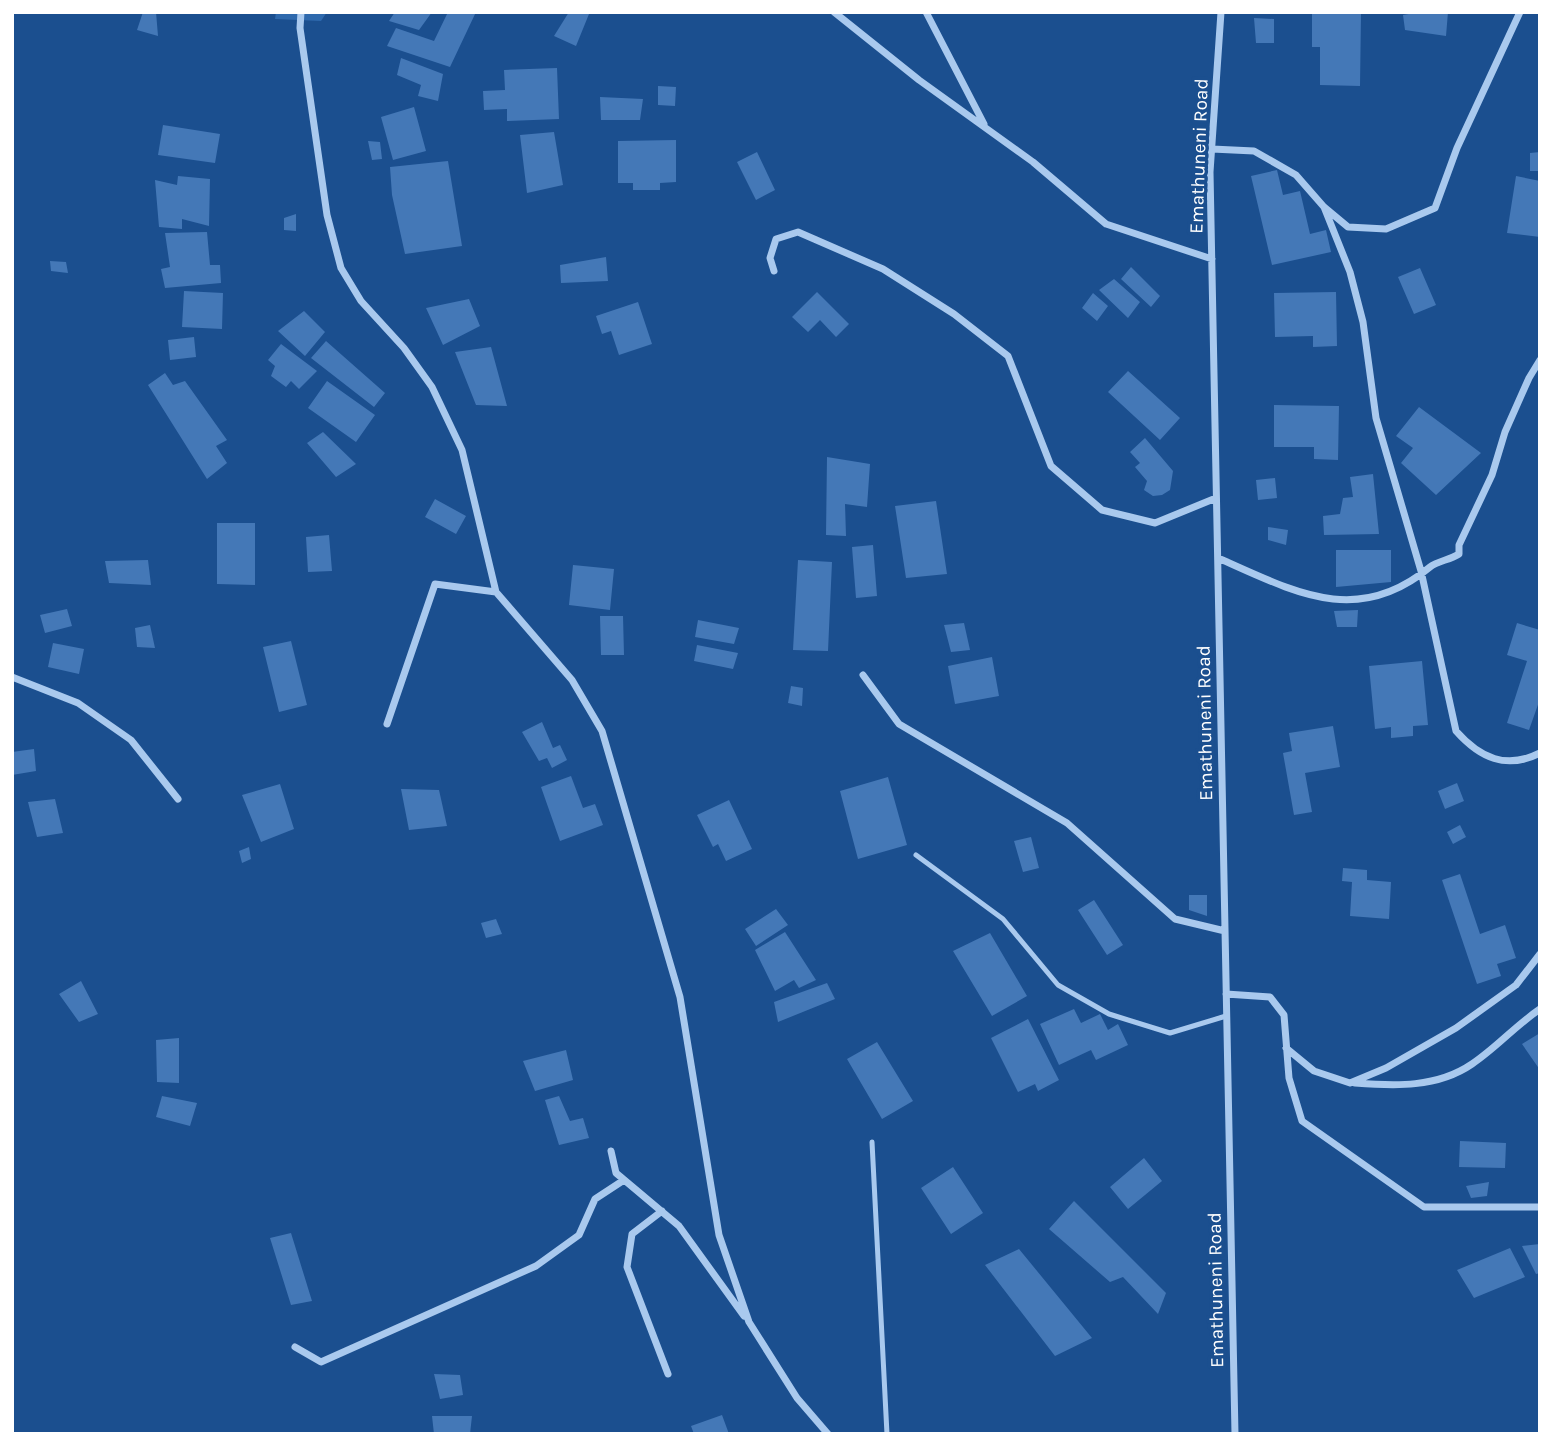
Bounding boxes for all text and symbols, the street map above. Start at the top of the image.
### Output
street label: Emathuneni Road [1185,78,1213,234]
street label: Emathuneni Road [1193,645,1217,801]
street label: Emathuneni Road [1204,1212,1228,1368]

